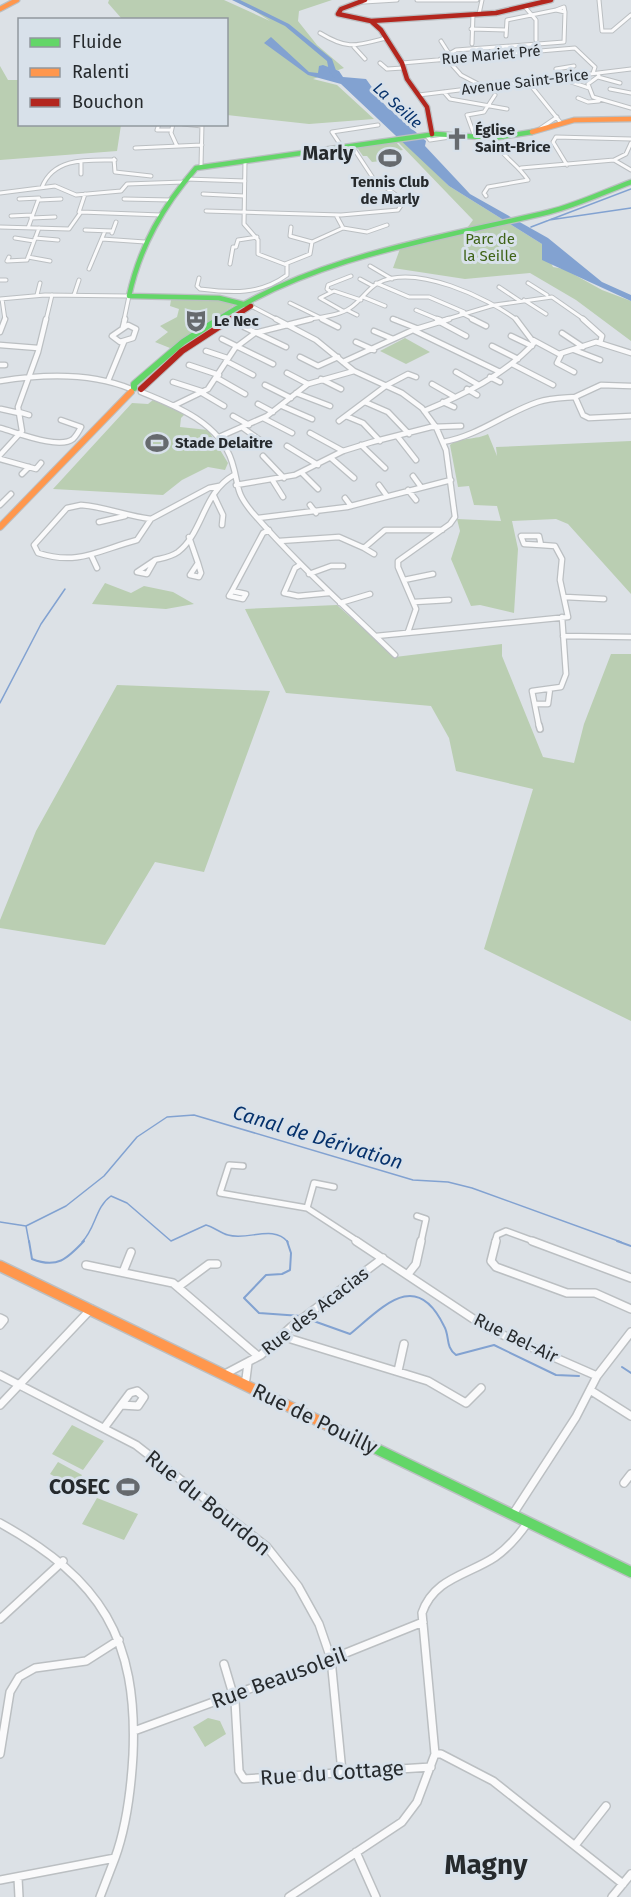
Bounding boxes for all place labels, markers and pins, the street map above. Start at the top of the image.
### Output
place label: Église Saint-Brice [475,121,551,156]
church icon: Église Saint-Brice [444,126,470,152]
sports icon: Tennis Club de Marly [377,145,403,171]
place label: Tennis Club de Marly [351,173,429,208]
theatre icon: Le Nec [183,308,209,334]
place label: Le Nec [214,312,259,330]
sports icon: Stade Delaitre [144,430,170,456]
place label: Stade Delaitre [175,434,273,452]
place label: COSEC [49,1474,110,1500]
sports icon: COSEC [115,1474,141,1500]

